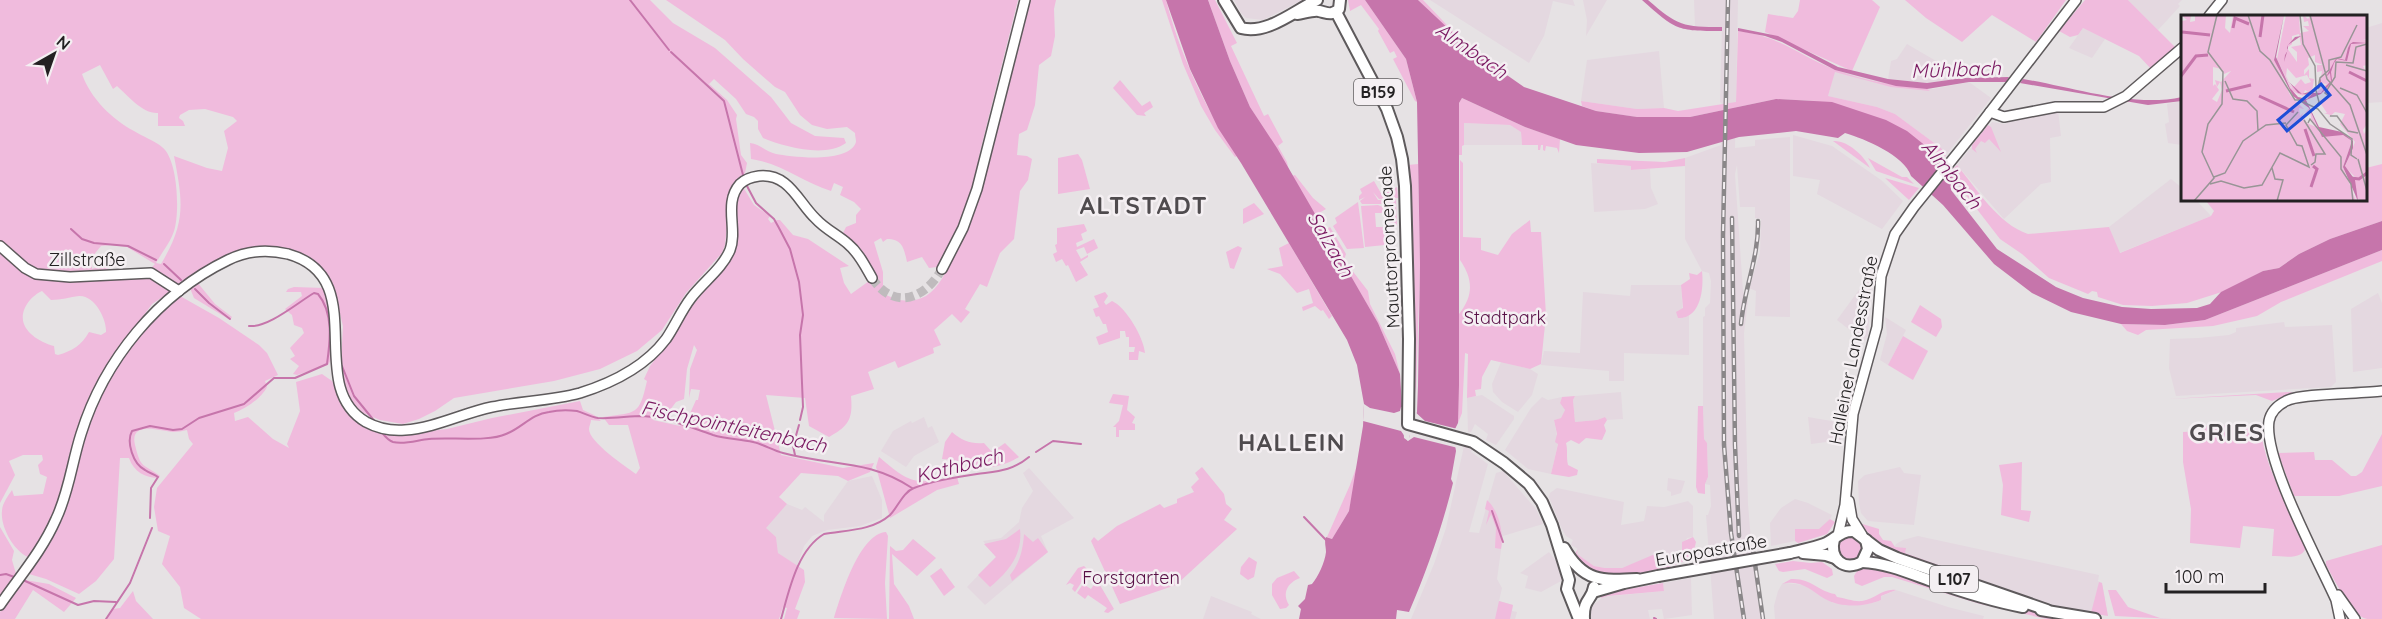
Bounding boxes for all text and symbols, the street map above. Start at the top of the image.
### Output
inset map [2181,15,2367,201]
water label: Almbach [1431,16,1513,84]
north arrow [24,24,84,84]
text: N [53,31,75,54]
water label: Mühlbach [1911,55,2002,83]
road number: B159 [1354,79,1402,105]
water label: Almbach [1917,134,1988,214]
street label: Mauttorpromenade [1373,165,1405,329]
district label: ALTSTADT [1080,190,1208,220]
water label: Salzach [1302,207,1360,282]
street label: Zillstraße [49,248,125,271]
street label: Halleiner Landesstraße [1823,254,1883,446]
park label: Stadtpark [1464,306,1546,329]
water label: Fischpointleitenbach [639,394,830,458]
district label: GRIES [2189,417,2265,447]
district label: HALLEIN [1238,427,1346,457]
water label: Kothbach [913,442,1006,488]
street label: Europastraße [1653,529,1769,571]
scale bar [2166,556,2265,594]
text: 100 m [2175,565,2224,588]
park label: Forstgarten [1082,566,1180,589]
road number: L107 [1930,566,1978,592]

